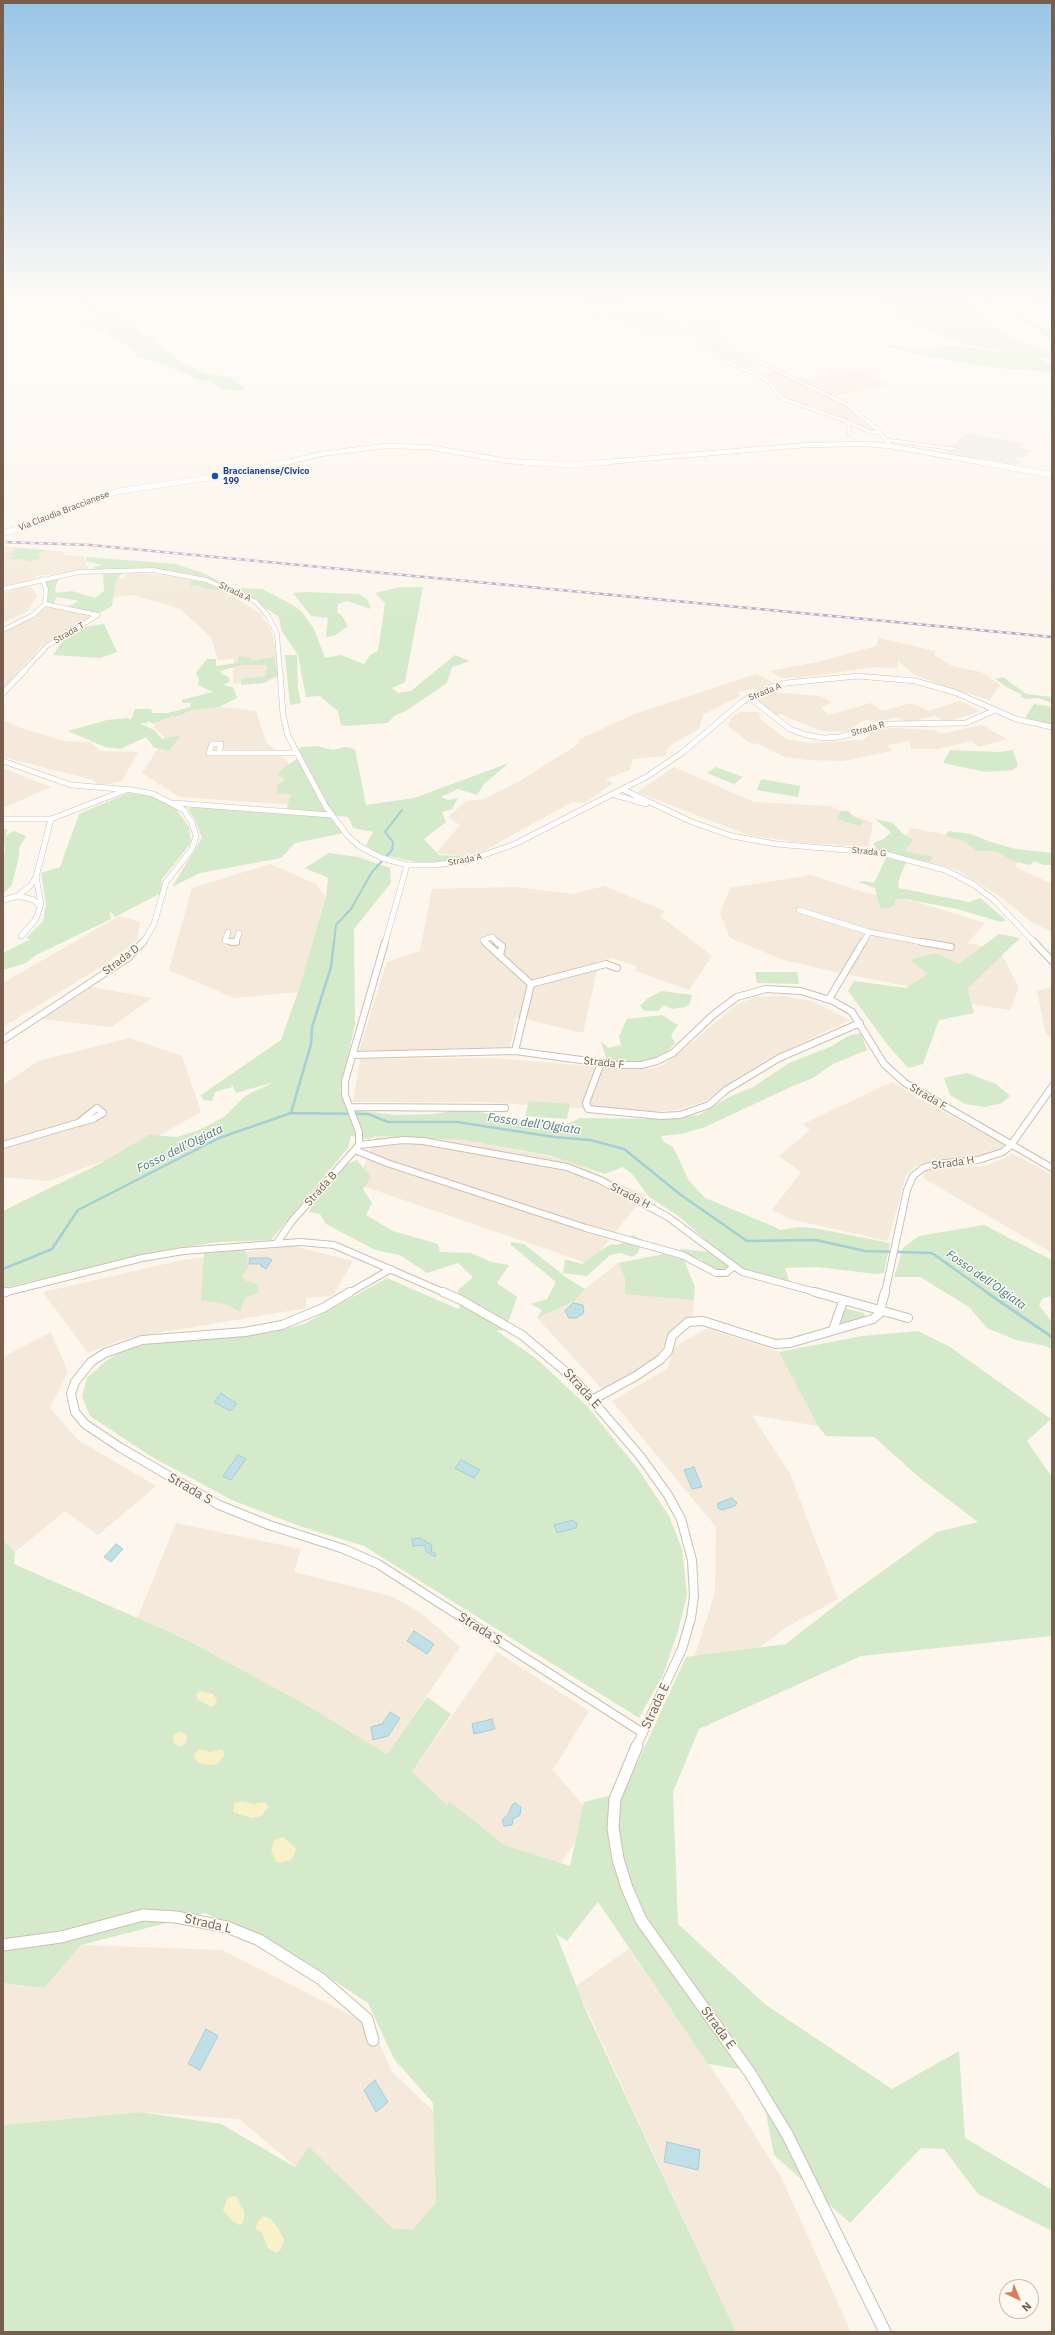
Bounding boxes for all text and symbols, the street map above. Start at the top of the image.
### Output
place label: Braccianense/Civico 199 [223,466,309,487]
marker: Braccianense/Civico 199 [210,471,220,481]
street label: Via Claudia Braccianese [17,489,111,533]
street label: Strada A [217,580,253,604]
street label: Strada T [52,620,86,646]
street label: Strada A [747,681,783,703]
street label: Strada R [850,719,886,739]
street label: Strada G [851,845,887,859]
street label: Strada A [447,851,483,869]
street label: Strada D [100,942,142,978]
street label: Strada F [583,1054,625,1072]
street label: Strada F [907,1081,949,1113]
water label: Fosso dell’Olgiata [486,1110,582,1138]
water label: Fosso dell’Olgiata [135,1122,225,1176]
street label: Strada H [931,1153,975,1173]
street label: Strada B [302,1169,340,1209]
street label: Strada H [608,1180,652,1212]
water label: Fosso dell’Olgiata [943,1247,1029,1313]
street label: Strada E [560,1366,604,1412]
street label: Strada S [165,1470,215,1508]
street label: Strada S [455,1609,505,1649]
street label: Strada E [639,1681,673,1731]
street label: Strada L [183,1911,233,1937]
street label: Strada E [697,2004,739,2052]
north arrow [999,2279,1039,2319]
text: N [1019,2299,1034,2315]

